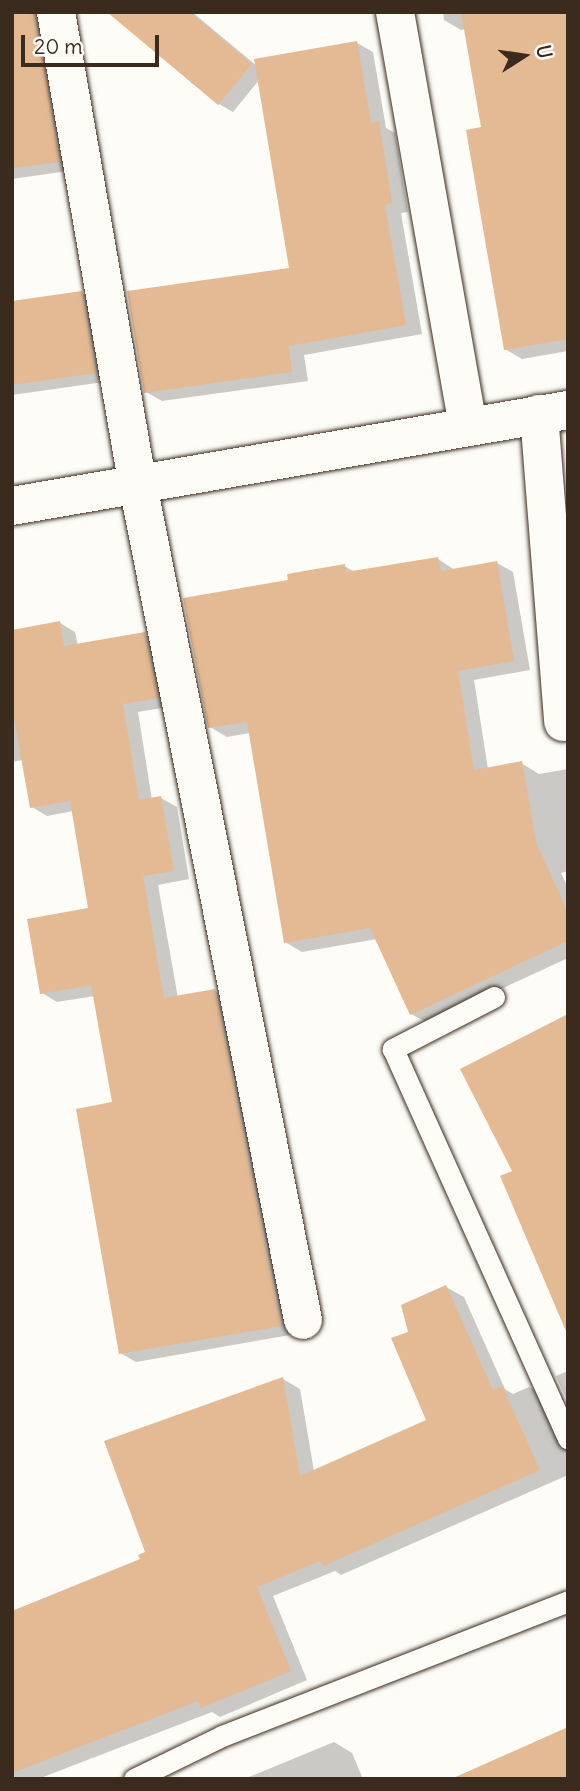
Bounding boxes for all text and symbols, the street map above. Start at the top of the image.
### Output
scale bar [24,21,163,65]
north arrow [489,21,559,91]
text: 20 m [34,33,83,60]
text: U [531,43,558,60]

